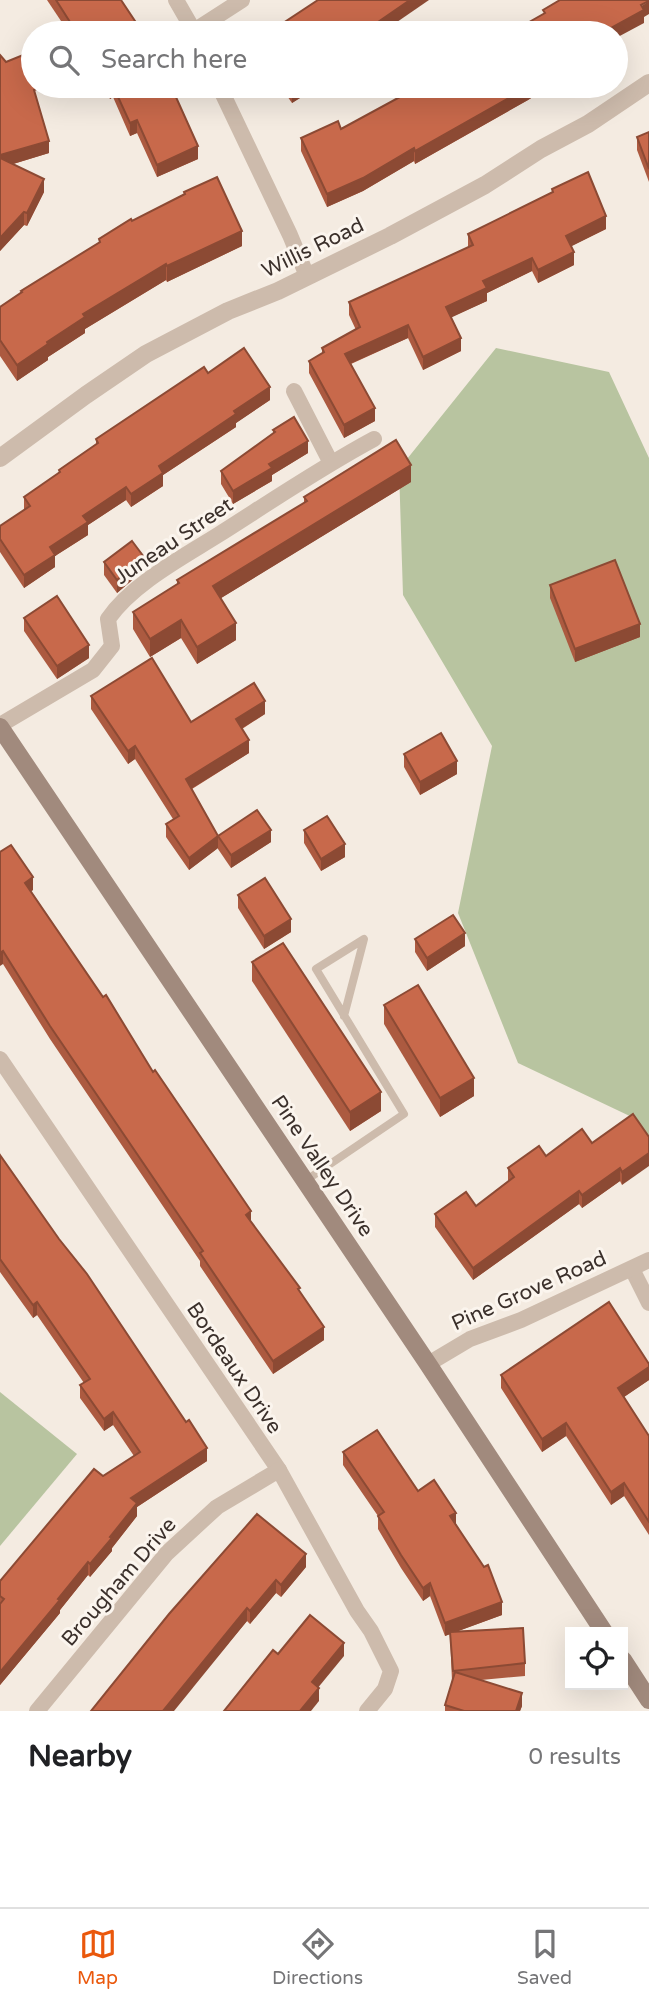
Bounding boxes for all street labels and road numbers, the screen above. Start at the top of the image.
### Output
street label: Willis Road [258,213,368,283]
street label: Juneau Street [110,492,238,590]
street label: Pine Valley Drive [265,1091,379,1242]
street label: Pine Grove Road [448,1246,610,1336]
street label: Bordeaux Drive [181,1298,287,1438]
street label: Brougham Drive [56,1513,182,1651]

